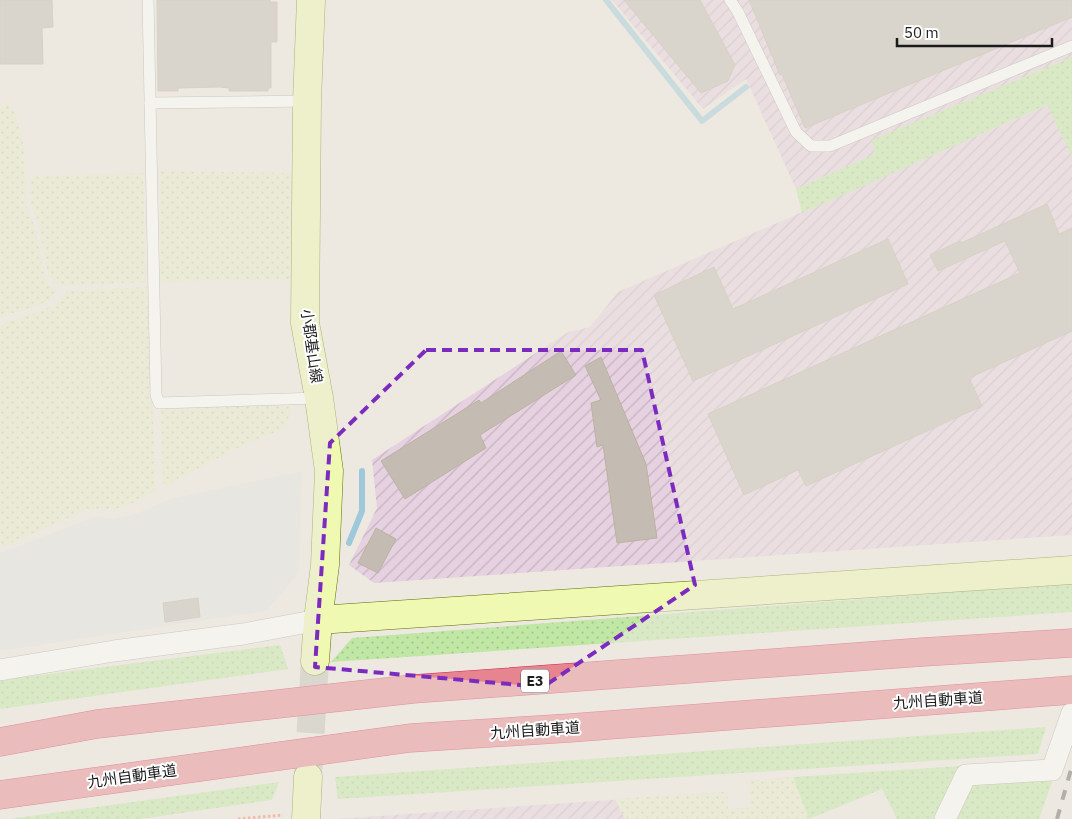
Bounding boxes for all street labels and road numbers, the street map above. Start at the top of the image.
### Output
street label: 小郡基山線 [297,308,327,384]
road number: E3 [521,669,549,692]
street label: 九州自動車道 [892,687,984,713]
street label: 九州自動車道 [489,717,581,743]
street label: 九州自動車道 [86,760,178,792]

